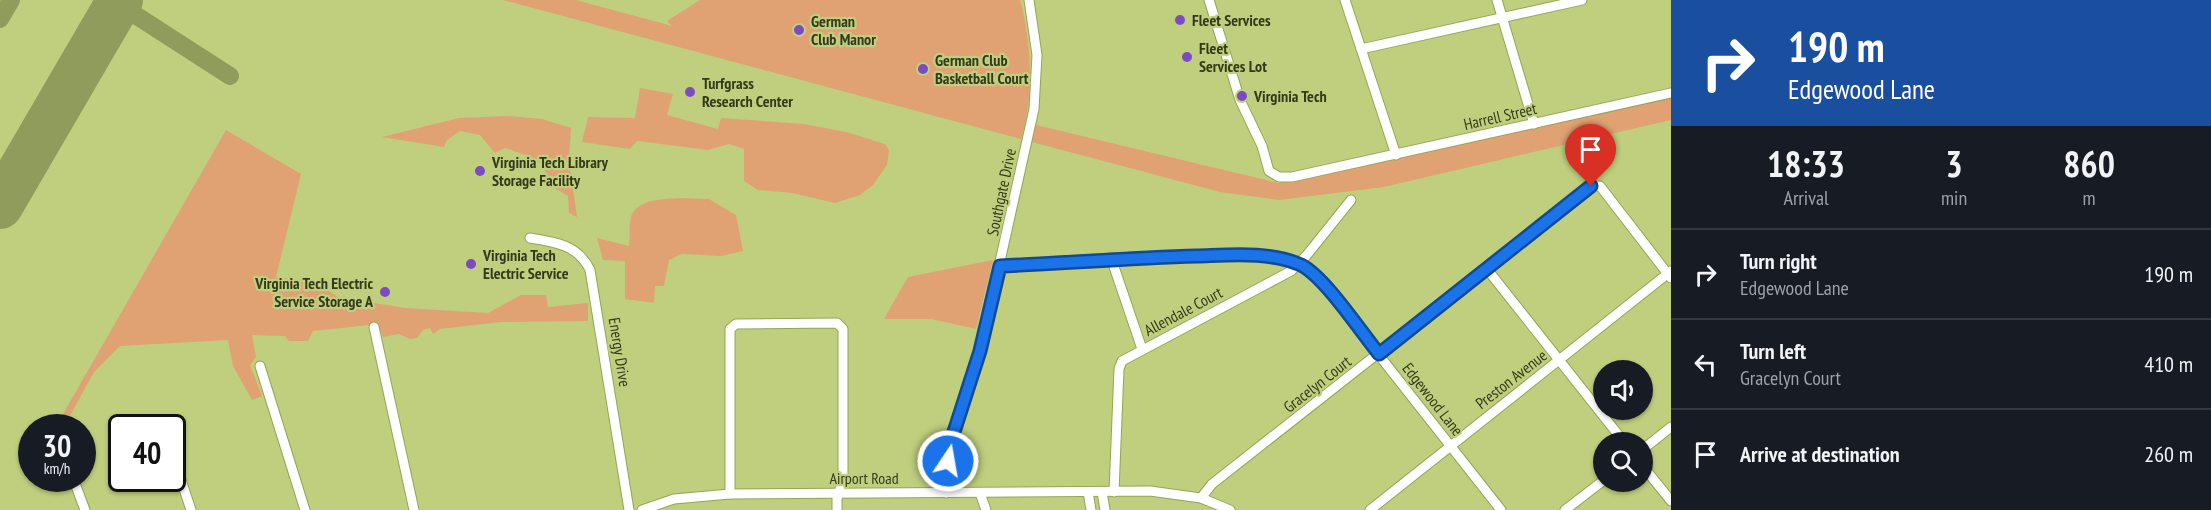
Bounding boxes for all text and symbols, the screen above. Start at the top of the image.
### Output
place label: Fleet Services [1192,10,1271,30]
place label: German Club Manor [811,11,876,49]
marker: Fleet Services [1173,13,1187,27]
text: 190 m [1788,19,1885,74]
marker: German Club Manor [792,23,806,37]
icon: right [1689,24,1767,102]
place label: Fleet Services Lot [1199,38,1267,76]
place label: German Club Basketball Court [935,50,1029,88]
marker: Fleet Services Lot [1180,50,1194,64]
marker: German Club Basketball Court [916,62,930,76]
text: Edgewood Lane [1788,72,1935,106]
place label: Turfgrass Research Center [702,73,793,111]
marker: Turfgrass Research Center [683,85,697,99]
place label: Virginia Tech [1253,86,1327,106]
marker: Virginia Tech [1235,89,1249,103]
street label: Harrell Street [1462,98,1539,134]
pin [1565,124,1616,186]
icon: arrive [1574,133,1607,166]
text: 18:33 [1767,140,1845,187]
text: 3 [1945,140,1963,187]
text: 860 [2063,140,2115,187]
street label: Southgate Drive [982,146,1020,238]
place label: Virginia Tech Library Storage Facility [491,152,608,190]
marker: Virginia Tech Library Storage Facility [473,164,487,178]
text: Arrival [1783,185,1829,211]
text: min [1941,185,1967,211]
text: m [2083,185,2096,211]
place label: Virginia Tech Electric Service [482,245,569,283]
text: Turn right [1740,247,1817,275]
marker: Virginia Tech Electric Service [464,257,478,271]
icon: right [1689,258,1722,291]
text: 190 m [2144,260,2193,288]
place label: Virginia Tech Electric Service Storage A [254,273,374,311]
text: Edgewood Lane [1740,275,1849,301]
street label: Allendale Court [1141,282,1226,340]
marker: Virginia Tech Electric Service Storage A [378,285,392,299]
street label: Energy Drive [605,316,635,388]
text: Turn left [1740,337,1806,365]
street label: Preston Avenue [1471,345,1551,413]
icon: left [1689,348,1722,381]
text: 410 m [2144,350,2193,378]
street label: Gracelyn Court [1279,351,1355,417]
street label: Edgewood Lane [1398,359,1468,439]
map controls [1593,360,1653,492]
button: sound [1593,360,1653,420]
text: Gracelyn Court [1740,365,1841,391]
speed limit sign: 40 [108,414,186,492]
text: 30 [43,426,71,465]
position arrow [916,429,980,493]
button: search [1593,432,1653,492]
icon: arrive [1689,438,1722,471]
text: Arrive at destination [1740,440,1900,468]
text: 260 m [2144,440,2193,468]
text: km/h [44,459,70,478]
street label: Airport Road [829,468,899,488]

